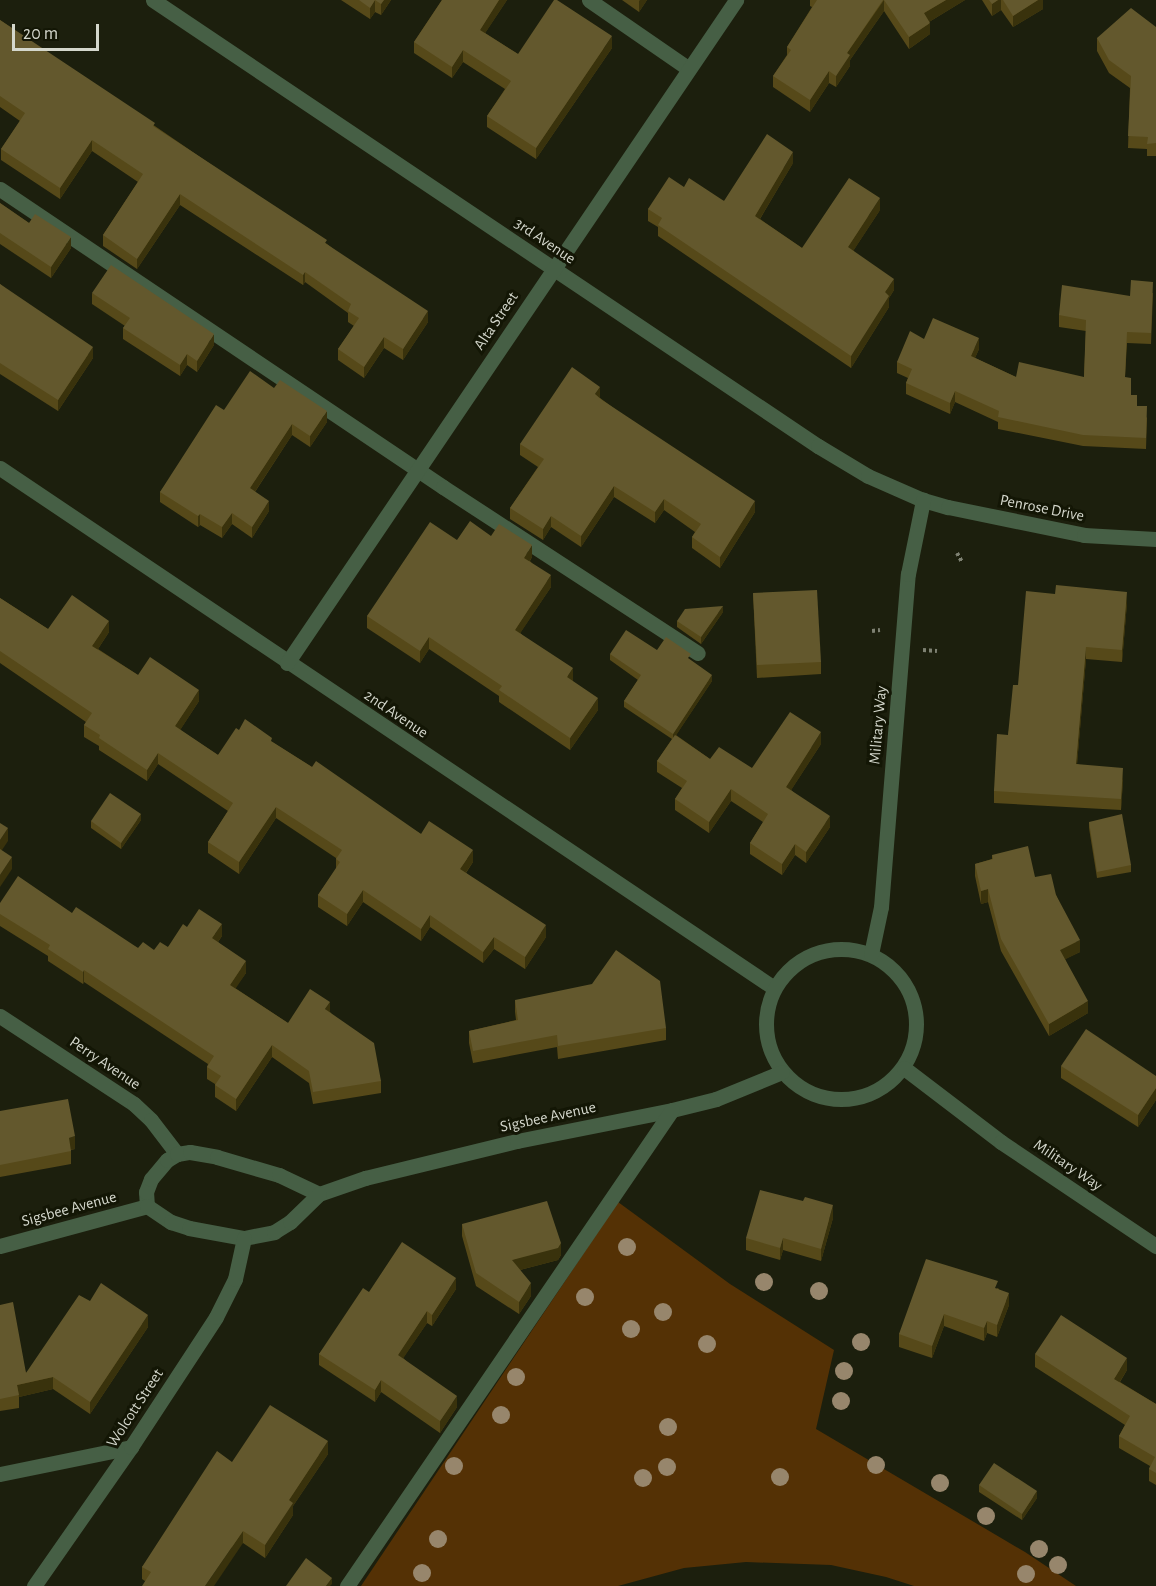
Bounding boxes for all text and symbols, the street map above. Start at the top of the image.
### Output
scale bar [15,12,102,50]
text: 20 m [23,25,58,43]
street label: 3rd Avenue [511,214,579,268]
street label: Alta Street [470,288,522,354]
street label: Penrose Drive [998,490,1086,526]
street label: Military Way [865,685,891,765]
street label: 2nd Avenue [360,686,432,742]
street label: Perry Avenue [66,1032,144,1094]
street label: Sigsbee Avenue [498,1097,598,1137]
street label: Military Way [1030,1135,1106,1195]
street label: Sigsbee Avenue [19,1187,119,1231]
street label: Wolcott Street [102,1365,168,1451]

